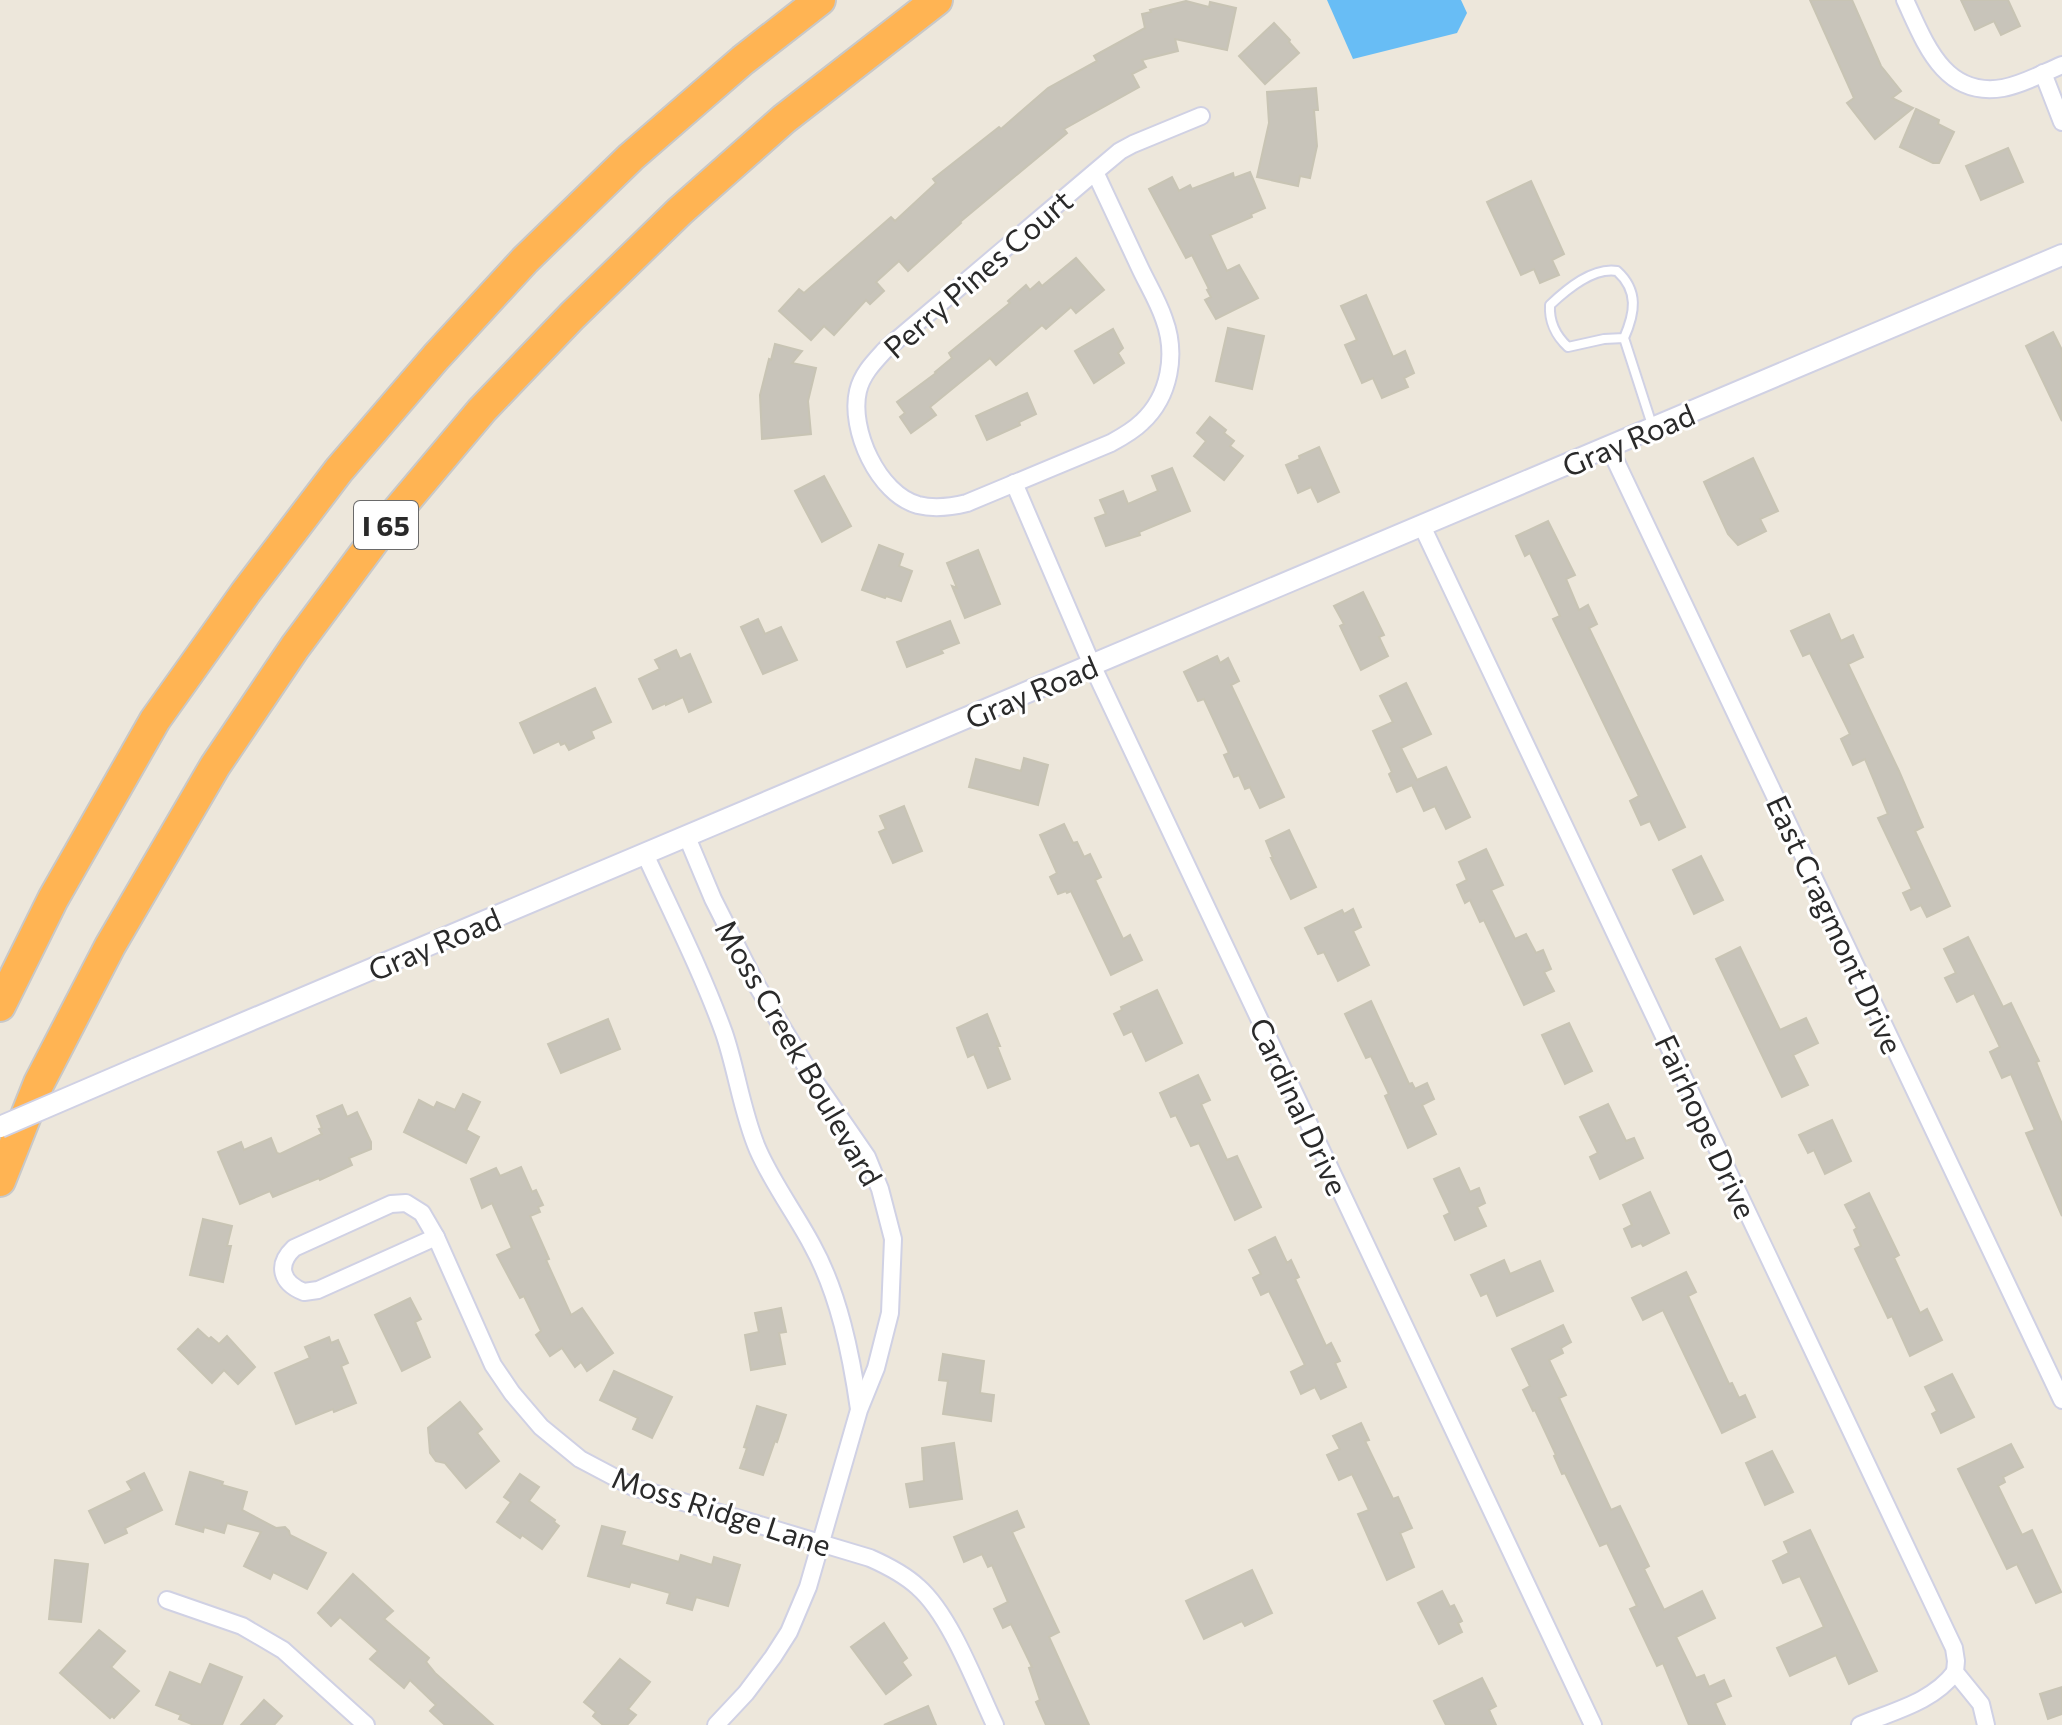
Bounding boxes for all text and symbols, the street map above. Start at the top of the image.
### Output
street label: Perry Pines Court [875,181,1079,365]
street label: Gray Road [1556,395,1700,483]
road number: I 65 [354,501,418,549]
street label: Gray Road [959,647,1103,735]
street label: East Cragmont Drive [1760,789,1912,1059]
street label: Gray Road [362,899,506,987]
street label: Moss Creek Boulevard [709,912,891,1192]
street label: Cardinal Drive [1243,1011,1357,1201]
street label: Fairhope Drive [1648,1028,1766,1224]
street label: Moss Ridge Lane [608,1457,836,1563]

